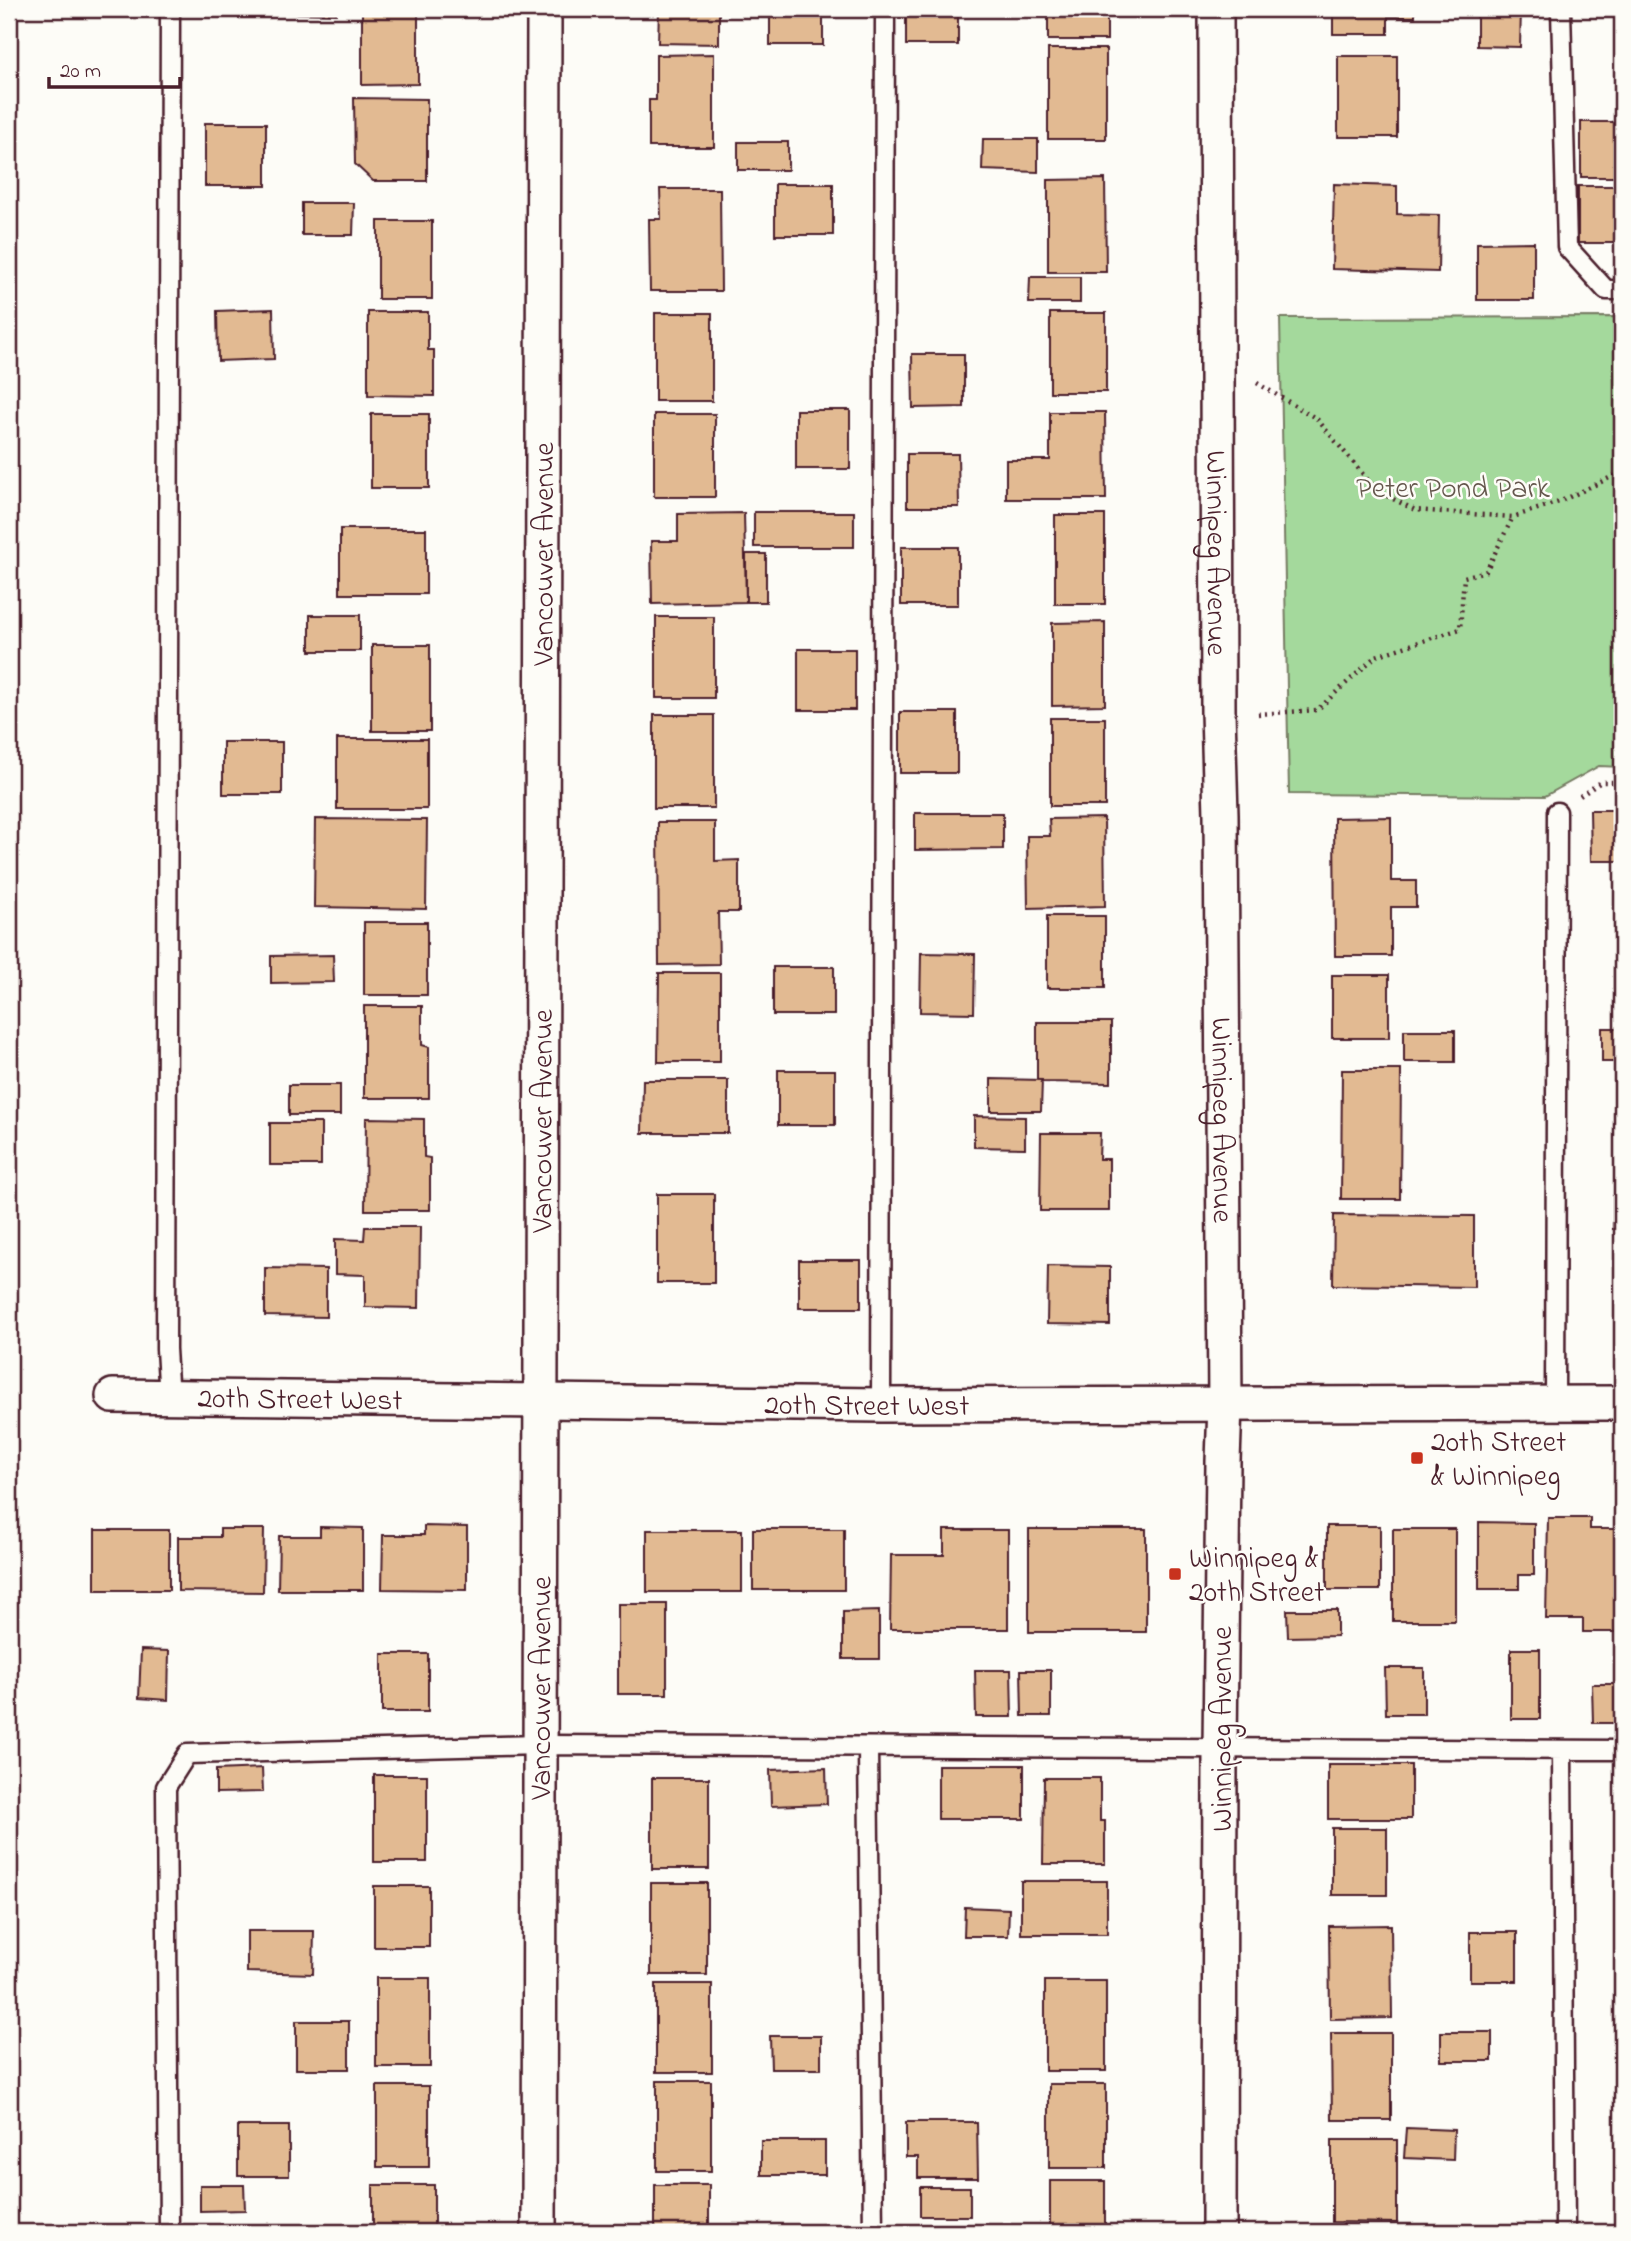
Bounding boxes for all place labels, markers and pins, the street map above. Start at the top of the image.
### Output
place label: 20th Street & Winnipeg [1431,1422,1566,1500]
marker: 20th Street & Winnipeg [1409,1450,1425,1466]
place label: Winnipeg & 20th Street [1189,1538,1324,1616]
marker: Winnipeg & 20th Street [1167,1566,1183,1582]

